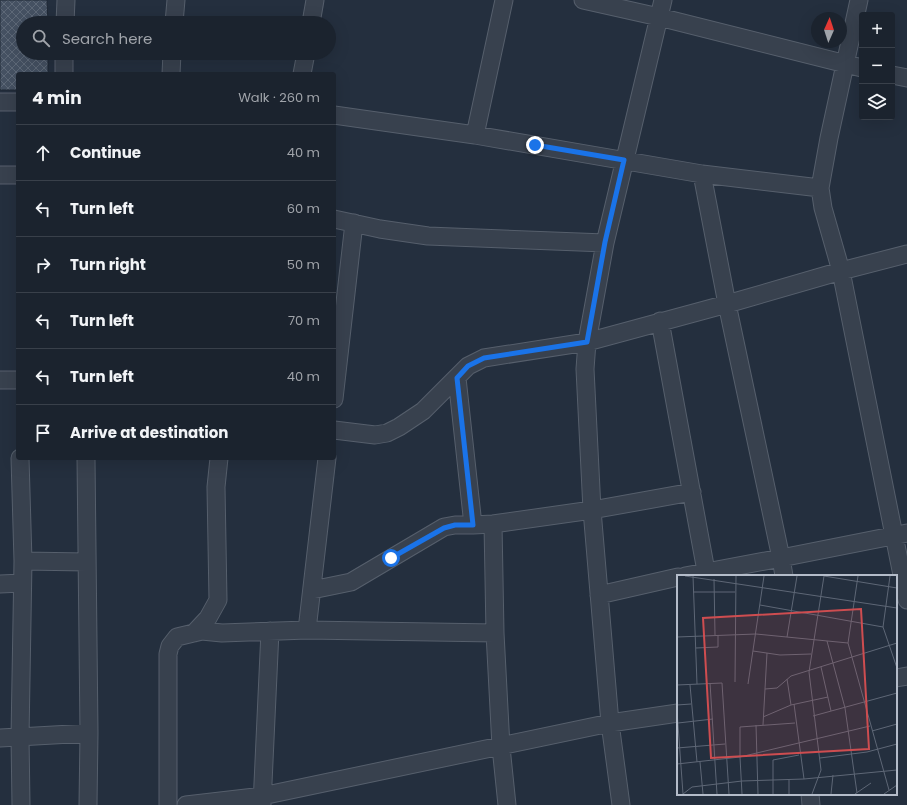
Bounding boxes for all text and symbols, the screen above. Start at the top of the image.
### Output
north arrow [811,12,847,48]
map controls [859,12,895,120]
button: + [859,12,895,48]
search box [16,16,336,60]
icon: search [30,27,52,49]
text: Search here [62,28,152,49]
button: − [859,48,895,84]
button: layers [859,84,895,120]
text: 4 min [32,86,82,110]
text: Walk · 260 m [238,88,320,107]
route end [526,136,544,154]
icon: ahead [32,142,54,164]
text: Continue [70,142,141,163]
text: 40 m [287,143,320,162]
icon: left [32,198,54,220]
text: Turn left [70,198,134,219]
text: 60 m [287,199,320,218]
icon: right [32,254,54,276]
text: Turn right [70,254,146,275]
text: 50 m [287,255,320,274]
icon: left [32,310,54,332]
text: Turn left [70,310,134,331]
text: 70 m [288,311,320,330]
icon: left [32,366,54,388]
text: Turn left [70,366,134,387]
text: 40 m [287,367,320,386]
icon: arrive [32,422,54,444]
text: Arrive at destination [70,422,228,443]
route start [382,549,400,567]
inset map [677,575,897,795]

